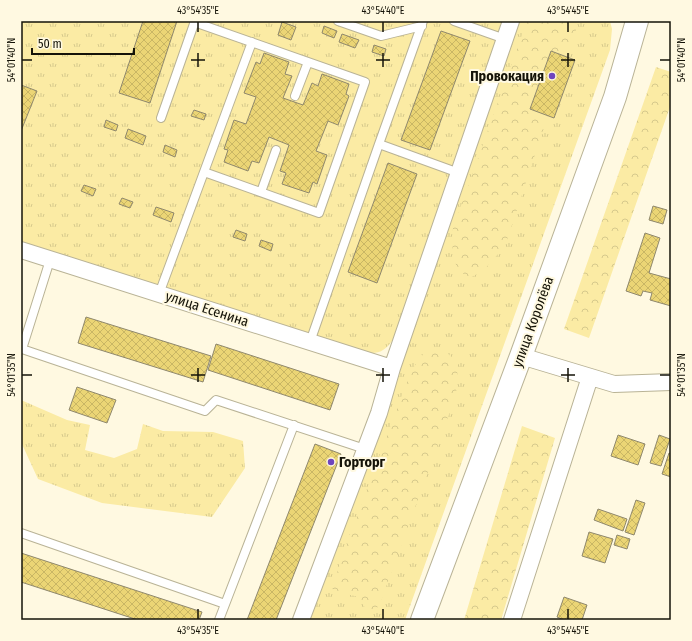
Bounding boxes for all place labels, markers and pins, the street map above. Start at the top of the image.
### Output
place label: Провокация [470,68,544,85]
marker: Провокация [547,71,557,81]
place label: Горторг [339,454,386,471]
marker: Горторг [326,457,336,467]

